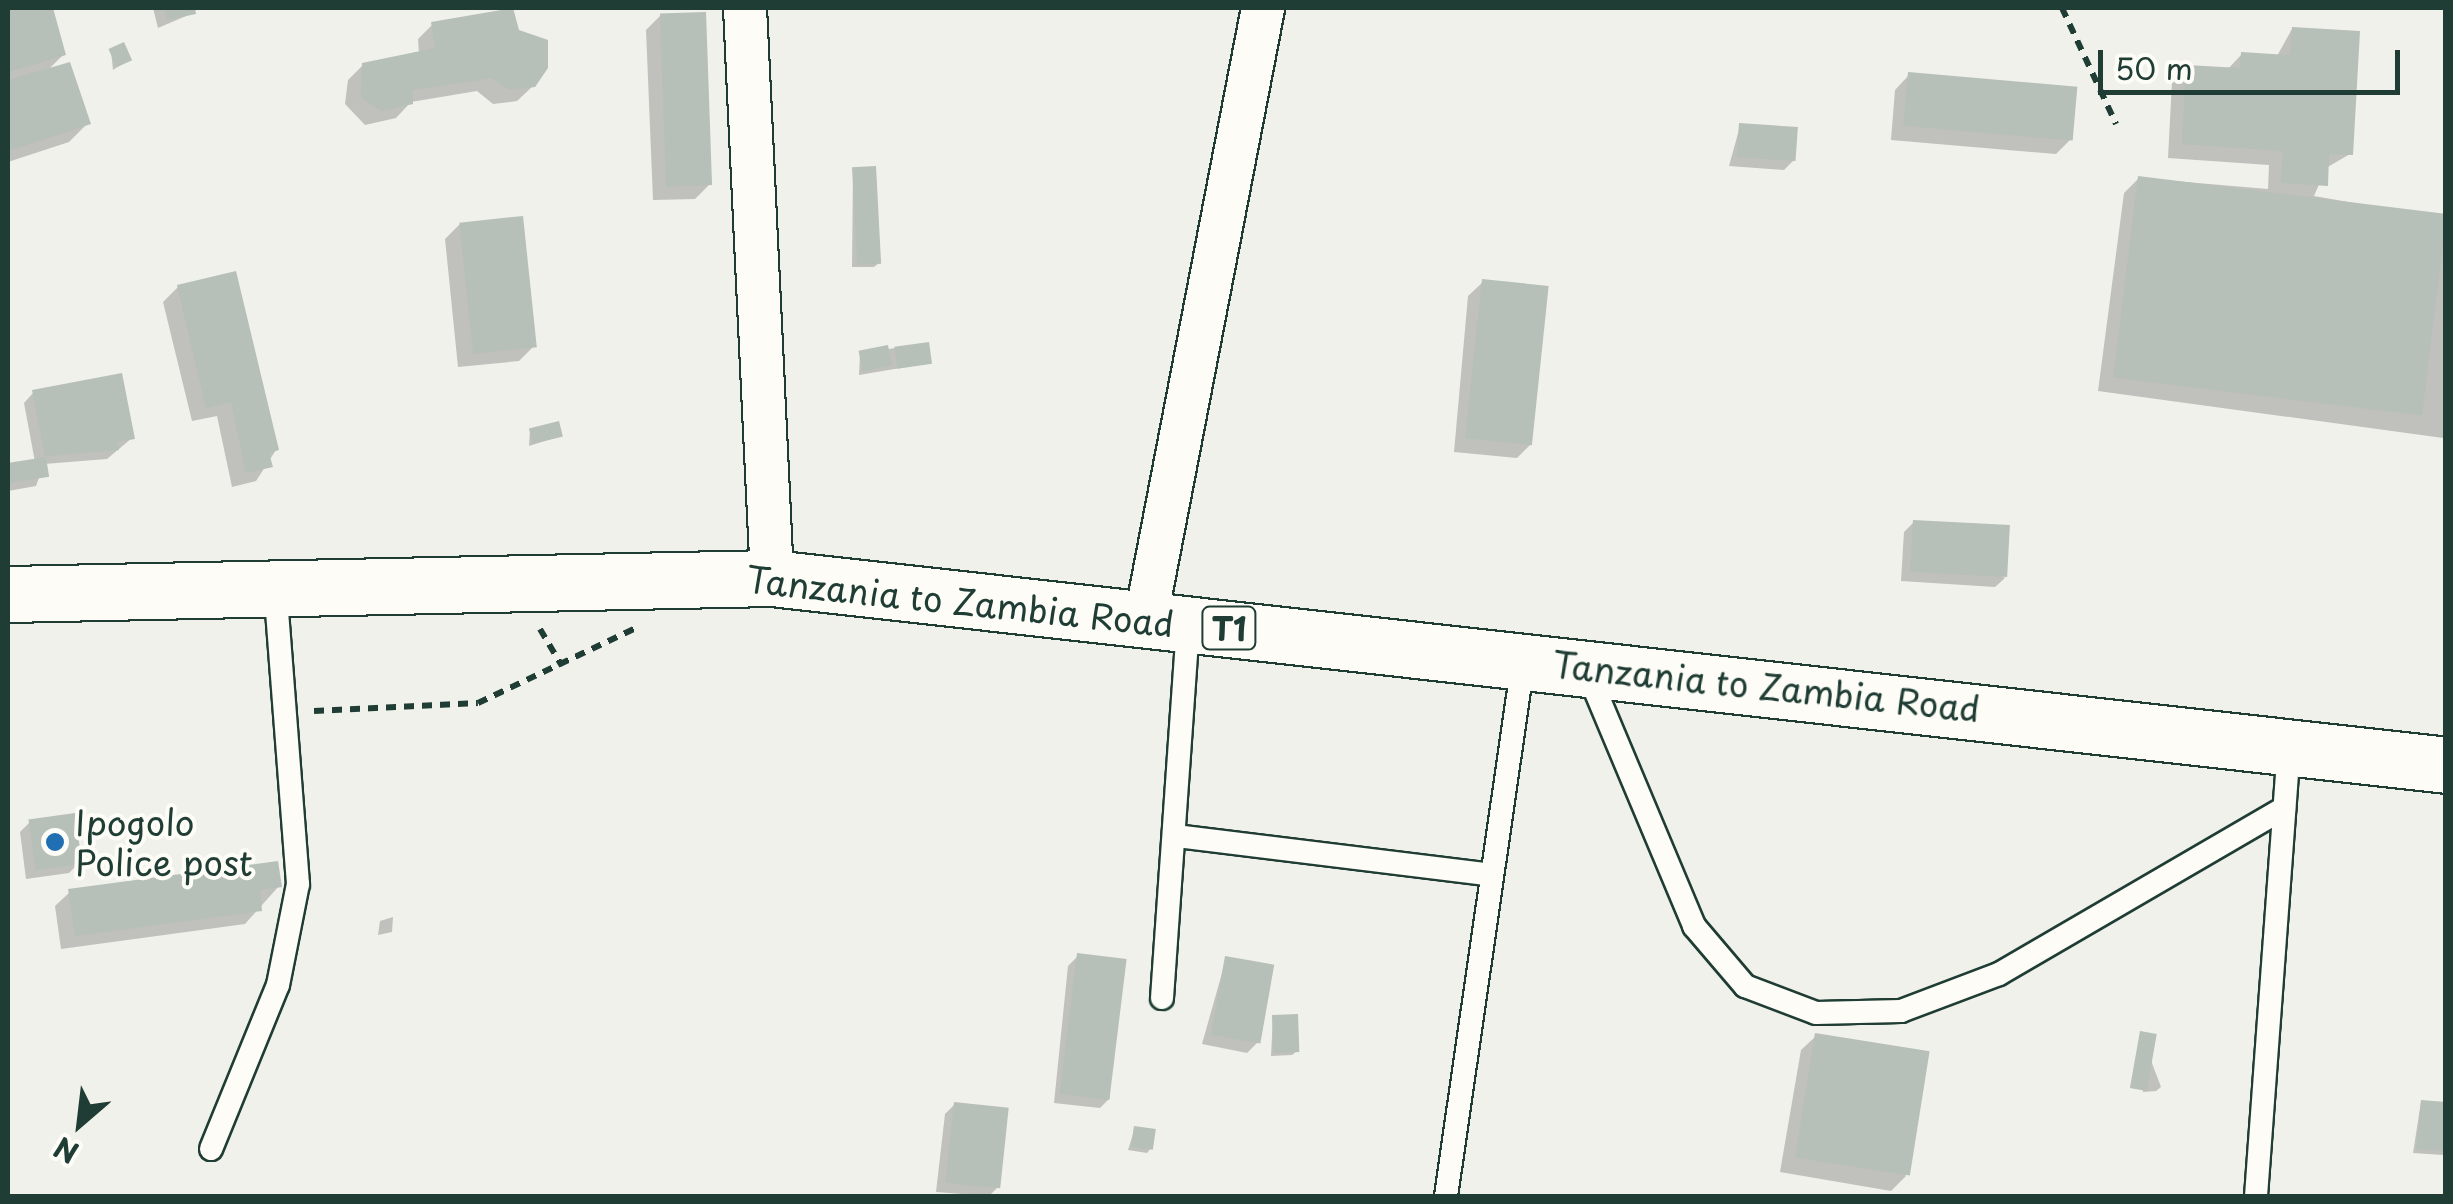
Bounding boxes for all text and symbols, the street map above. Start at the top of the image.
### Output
scale bar [2103,30,2406,92]
text: 50 m [2115,45,2193,90]
street label: Tanzania to Zambia Road [742,557,1178,645]
road number: T1 [1199,601,1259,655]
street label: Tanzania to Zambia Road [1548,642,1984,730]
place label: Ipogolo Police post [75,801,252,883]
marker: Ipogolo Police post [44,831,66,853]
north arrow [30,1074,130,1174]
text: N [46,1127,86,1175]

